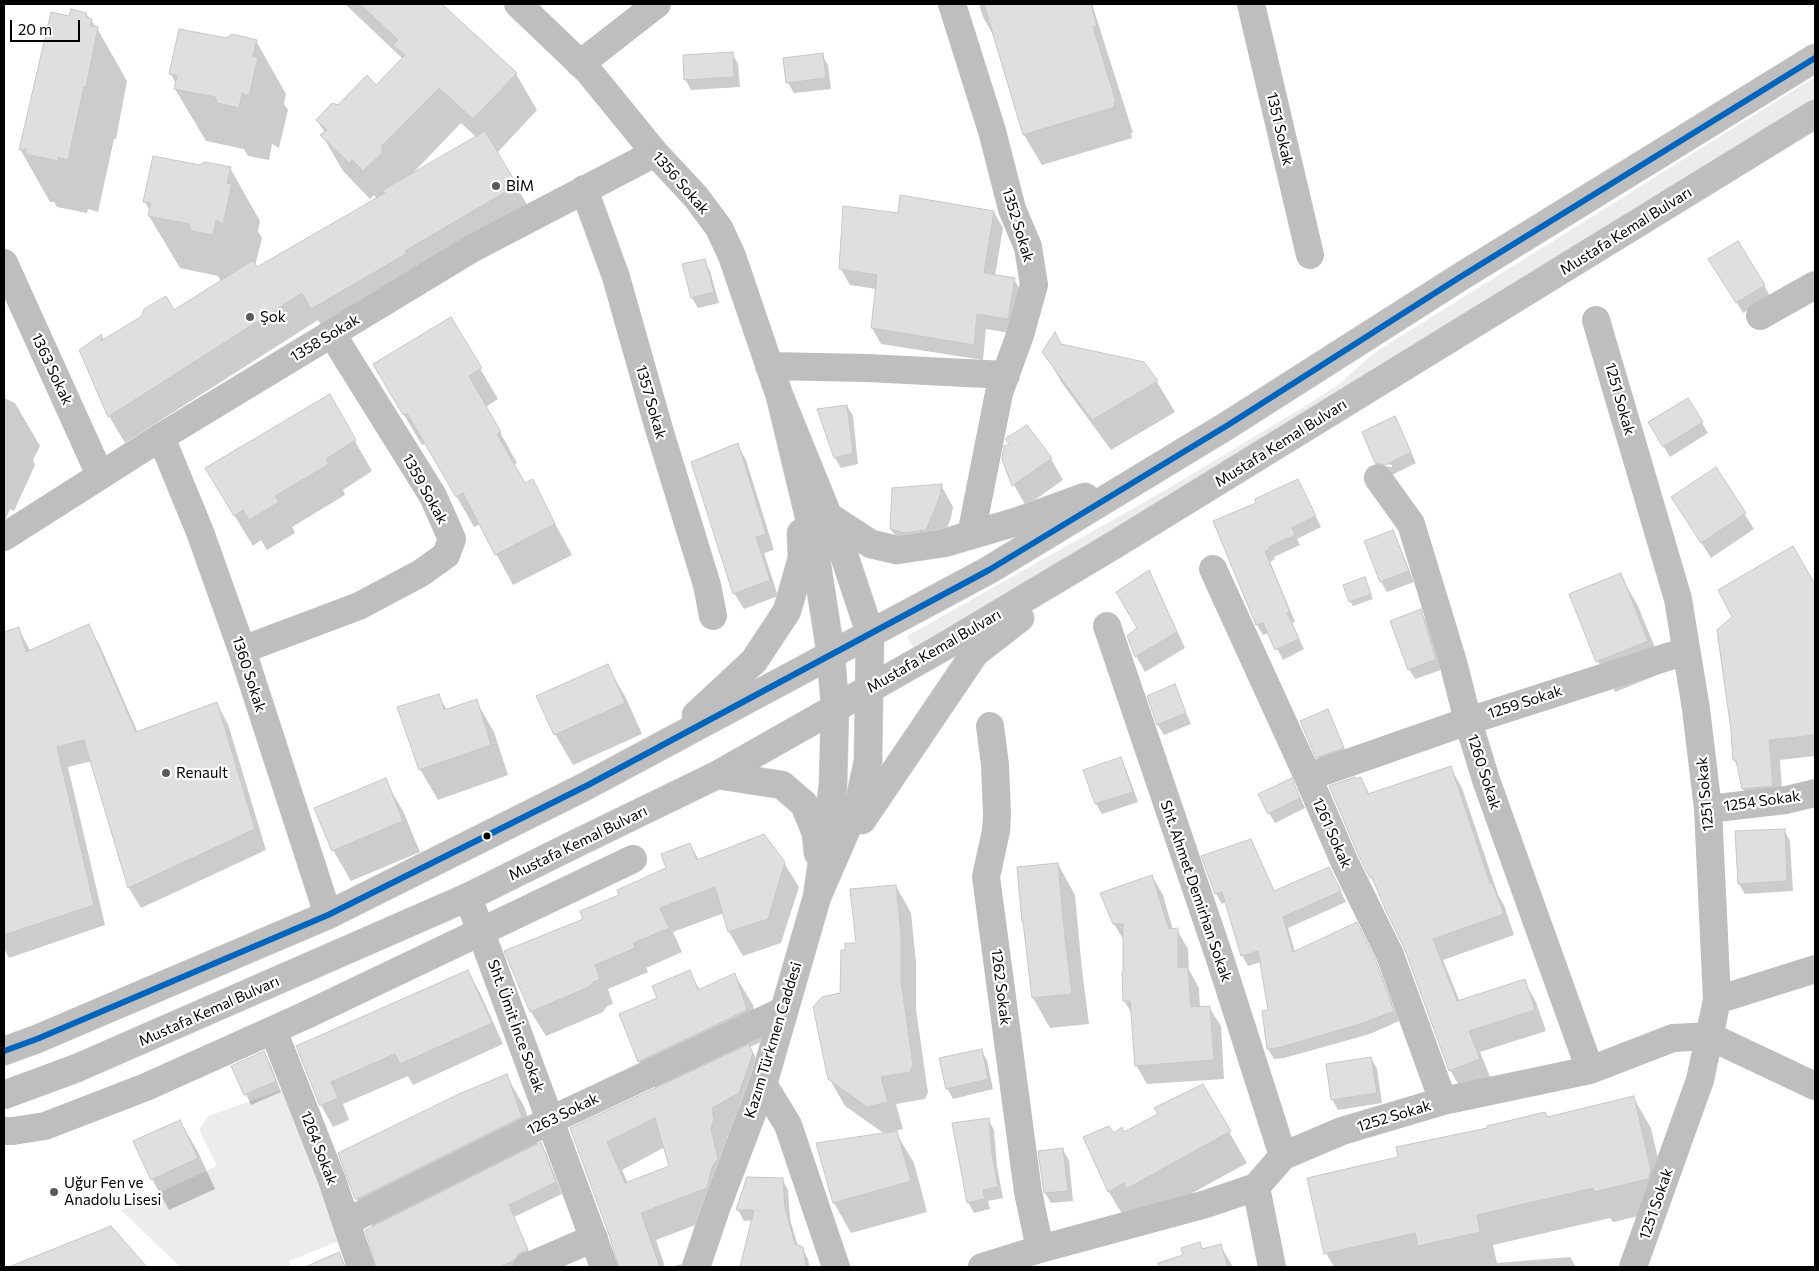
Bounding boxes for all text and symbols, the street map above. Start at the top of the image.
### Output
scale bar [12,10,82,42]
text: 20 m [18,20,52,38]
street label: 1351 Sokak [1263,91,1297,167]
street label: 1356 Sokak [649,148,713,218]
place label: BİM [506,177,534,195]
marker: BİM [490,180,502,192]
street label: Mustafa Kemal Bulvarı [1557,183,1695,279]
street label: 1352 Sokak [998,186,1038,264]
place label: Şok [260,308,286,326]
street label: 1358 Sokak [287,310,363,366]
marker: Şok [244,311,256,323]
street label: 1363 Sokak [28,330,76,408]
street label: 1251 Sokak [1601,361,1639,437]
street label: 1357 Sokak [632,363,670,441]
street label: Mustafa Kemal Bulvarı [1212,395,1350,491]
street label: 1359 Sokak [398,451,452,527]
street label: Mustafa Kemal Bulvarı [864,605,1004,697]
street label: 1360 Sokak [228,634,270,714]
street label: 1259 Sokak [1486,682,1564,722]
street label: 1260 Sokak [1463,732,1505,812]
street label: 1251 Sokak [1693,756,1717,832]
place label: Renault [176,764,228,782]
marker: Renault [160,767,172,779]
street label: 1254 Sokak [1723,787,1801,815]
street label: 1261 Sokak [1309,795,1355,871]
street label: Sht. Ahmet Demirhan Sokak [1156,798,1236,984]
street label: Mustafa Kemal Bulvarı [506,802,650,884]
unlabelled marker [482,831,492,841]
street label: 1262 Sokak [987,948,1015,1026]
street label: Sht. Ümit İnce Sokak [484,957,548,1095]
street label: Kazım Türkmen Caddesi [741,960,805,1120]
street label: Mustafa Kemal Bulvarı [136,972,282,1050]
street label: 1263 Sokak [524,1089,602,1139]
street label: 1252 Sokak [1355,1096,1433,1136]
street label: 1264 Sokak [297,1109,341,1187]
street label: 1251 Sokak [1635,1166,1677,1242]
place label: Uğur Fen ve Anadolu Lisesi [64,1174,161,1209]
marker: Uğur Fen ve Anadolu Lisesi [48,1186,60,1198]

